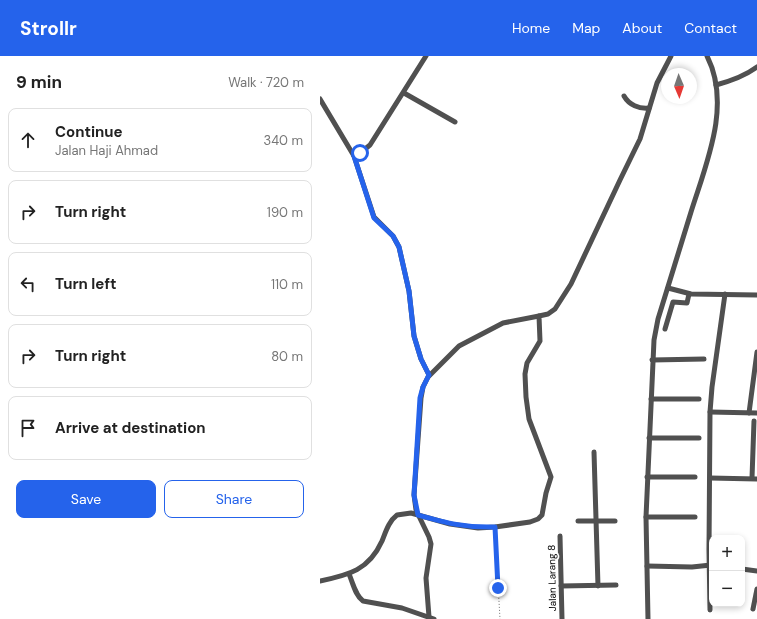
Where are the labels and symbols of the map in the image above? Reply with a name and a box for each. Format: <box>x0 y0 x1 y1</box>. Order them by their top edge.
north arrow <box>661 68 697 104</box>
route start <box>351 144 369 162</box>
street label: Jalan Larang 8 <box>545 545 559 611</box>
route end <box>489 579 507 597</box>

